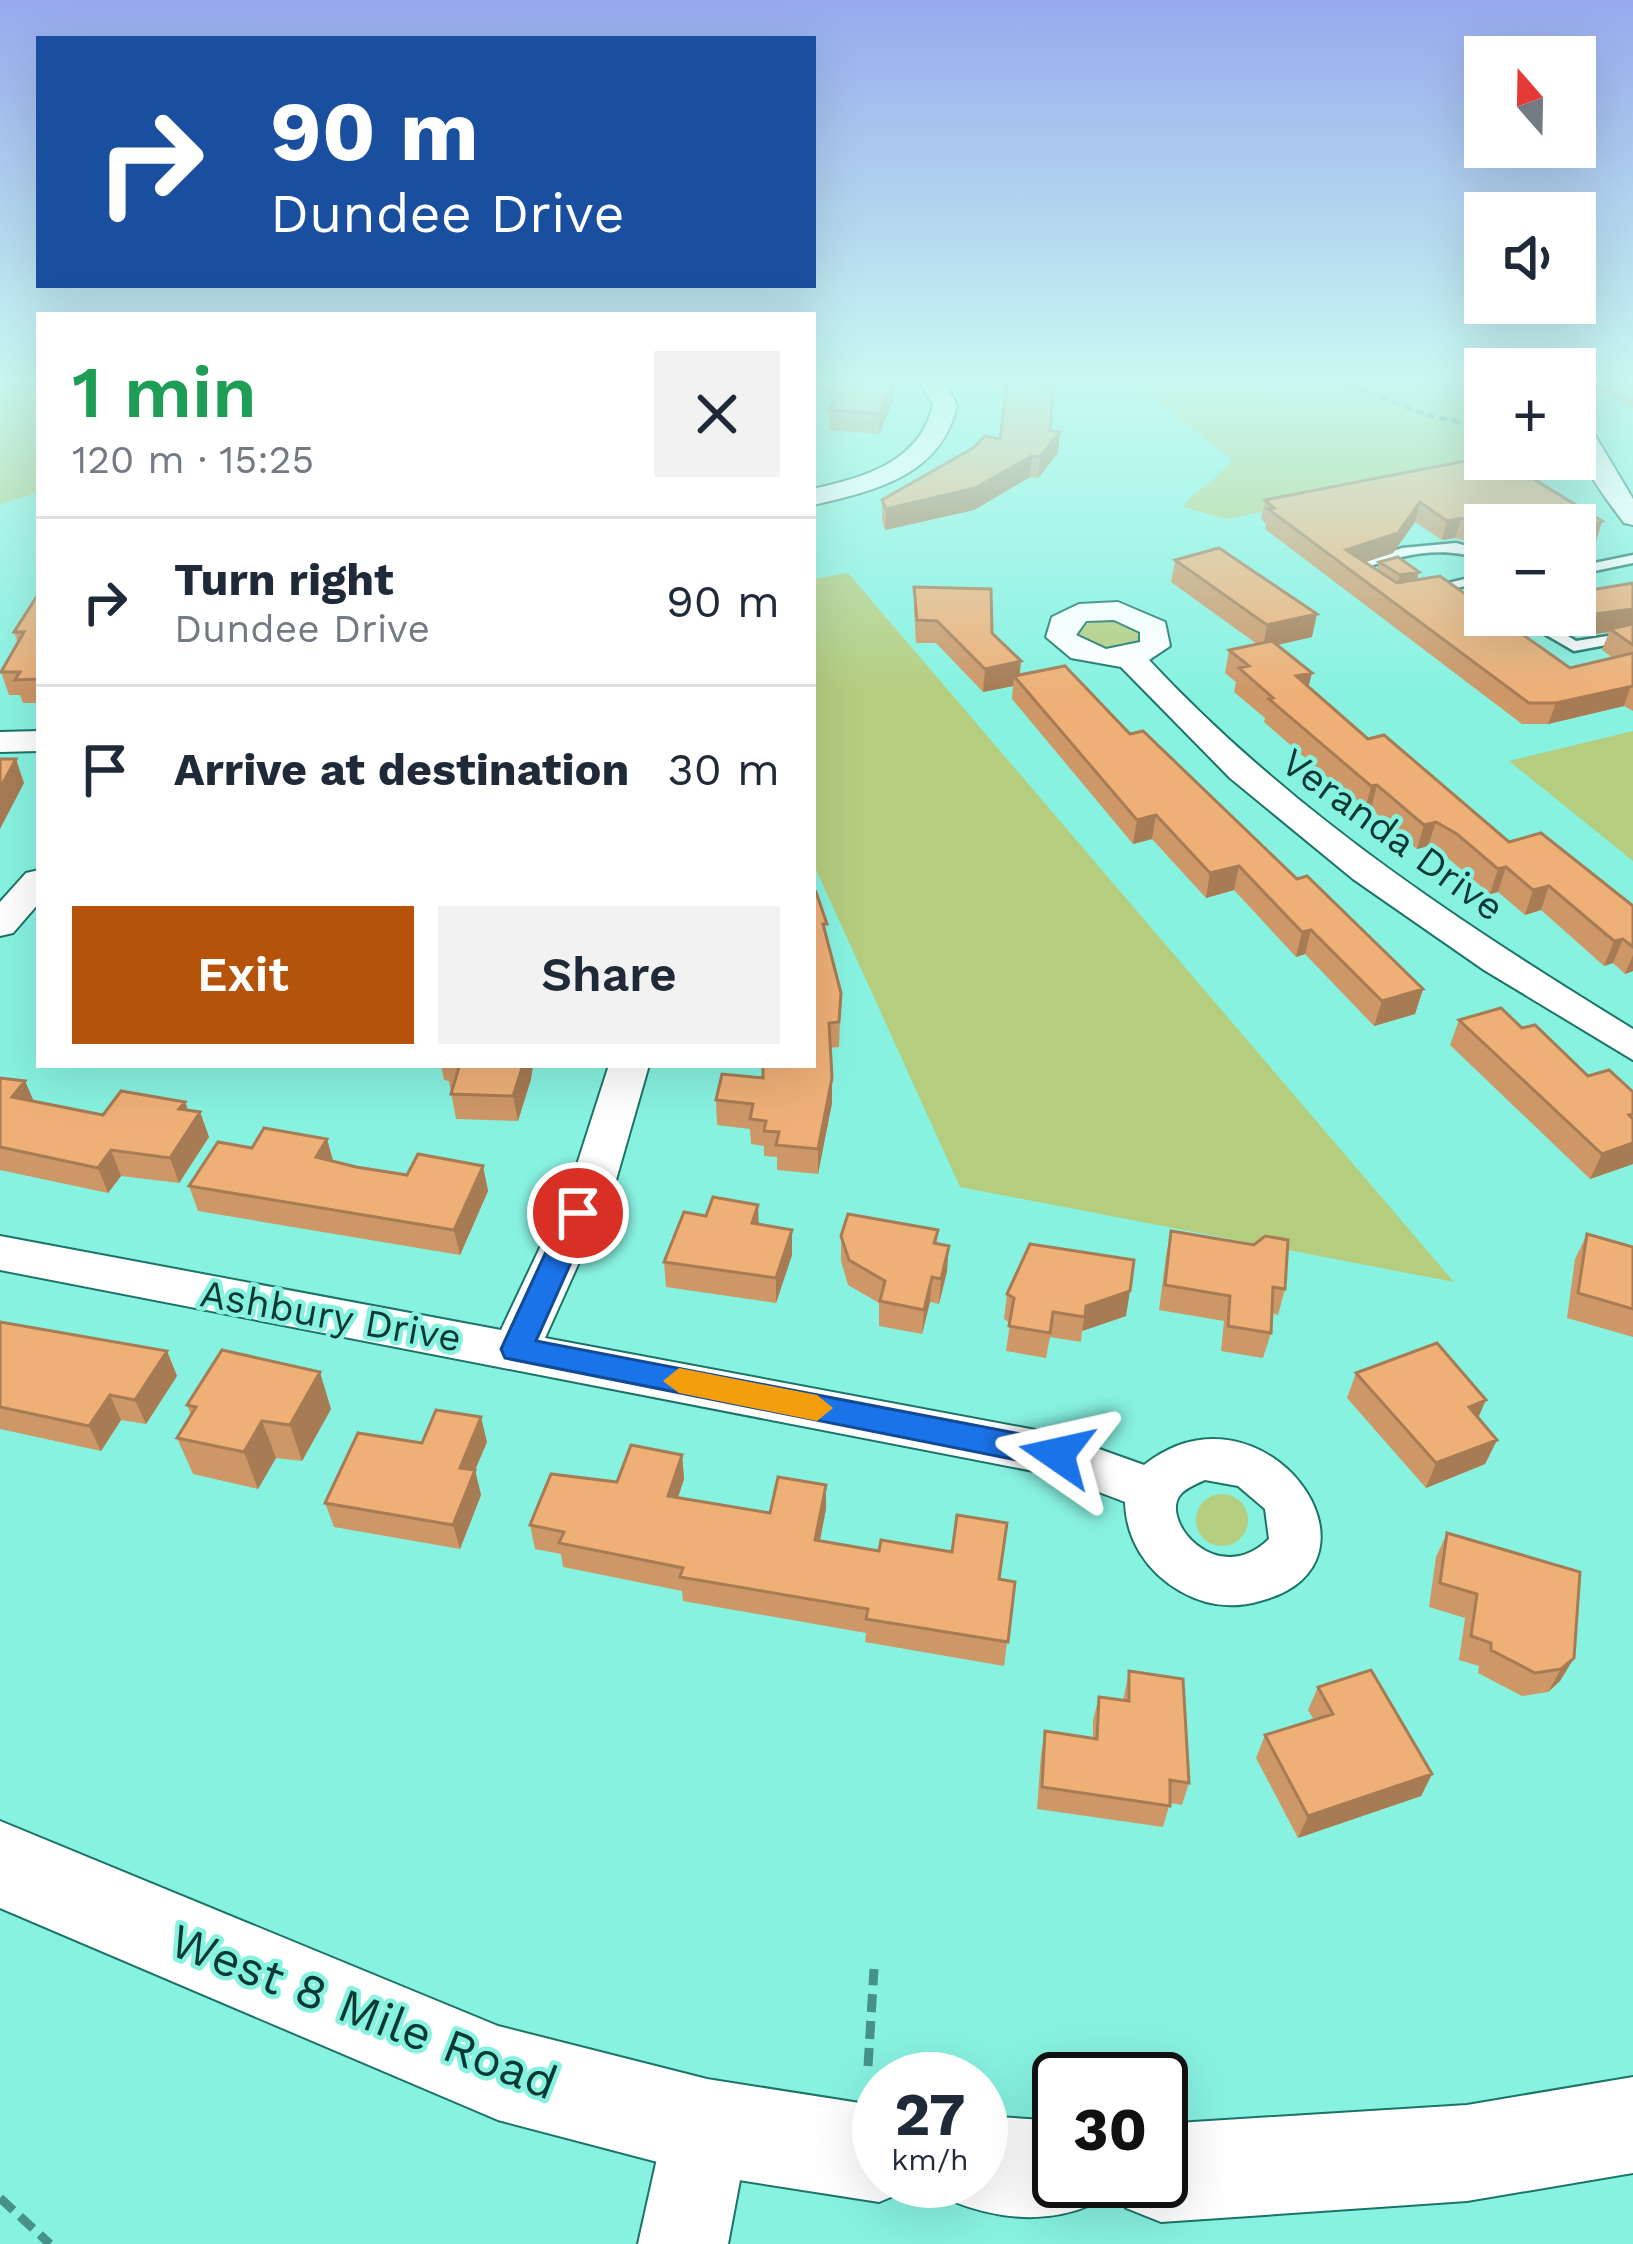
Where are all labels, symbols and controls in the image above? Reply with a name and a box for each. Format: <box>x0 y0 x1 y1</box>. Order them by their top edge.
north arrow <box>1464 36 1596 168</box>
map controls <box>1464 36 1596 636</box>
text: 90 m <box>270 82 479 180</box>
icon: right <box>72 84 228 240</box>
text: Dundee Drive <box>270 182 625 245</box>
button: sound <box>1464 192 1596 324</box>
button: + <box>1464 348 1596 480</box>
text: 1 min <box>72 350 257 434</box>
button: close <box>654 351 780 477</box>
text: 120 m · 15:25 <box>72 437 314 482</box>
button: − <box>1464 504 1596 636</box>
text: Turn right <box>174 553 394 606</box>
icon: right <box>72 569 138 635</box>
text: 90 m <box>666 575 780 628</box>
text: Dundee Drive <box>174 606 430 651</box>
icon: arrive <box>72 737 138 803</box>
street label: Veranda Drive <box>1273 739 1513 930</box>
text: Arrive at destination <box>174 743 629 796</box>
text: 30 m <box>668 743 780 796</box>
button: Exit <box>72 906 414 1044</box>
button: Share <box>438 906 780 1044</box>
pin <box>527 1162 629 1264</box>
icon: arrive <box>545 1180 611 1246</box>
street label: Ashbury Drive <box>197 1270 465 1361</box>
position arrow <box>994 1391 1120 1517</box>
street label: West 8 Mile Road <box>162 1911 565 2111</box>
speed limit sign: 30 <box>1032 2052 1188 2208</box>
text: 27 <box>894 2079 966 2150</box>
text: km/h <box>891 2142 969 2177</box>

